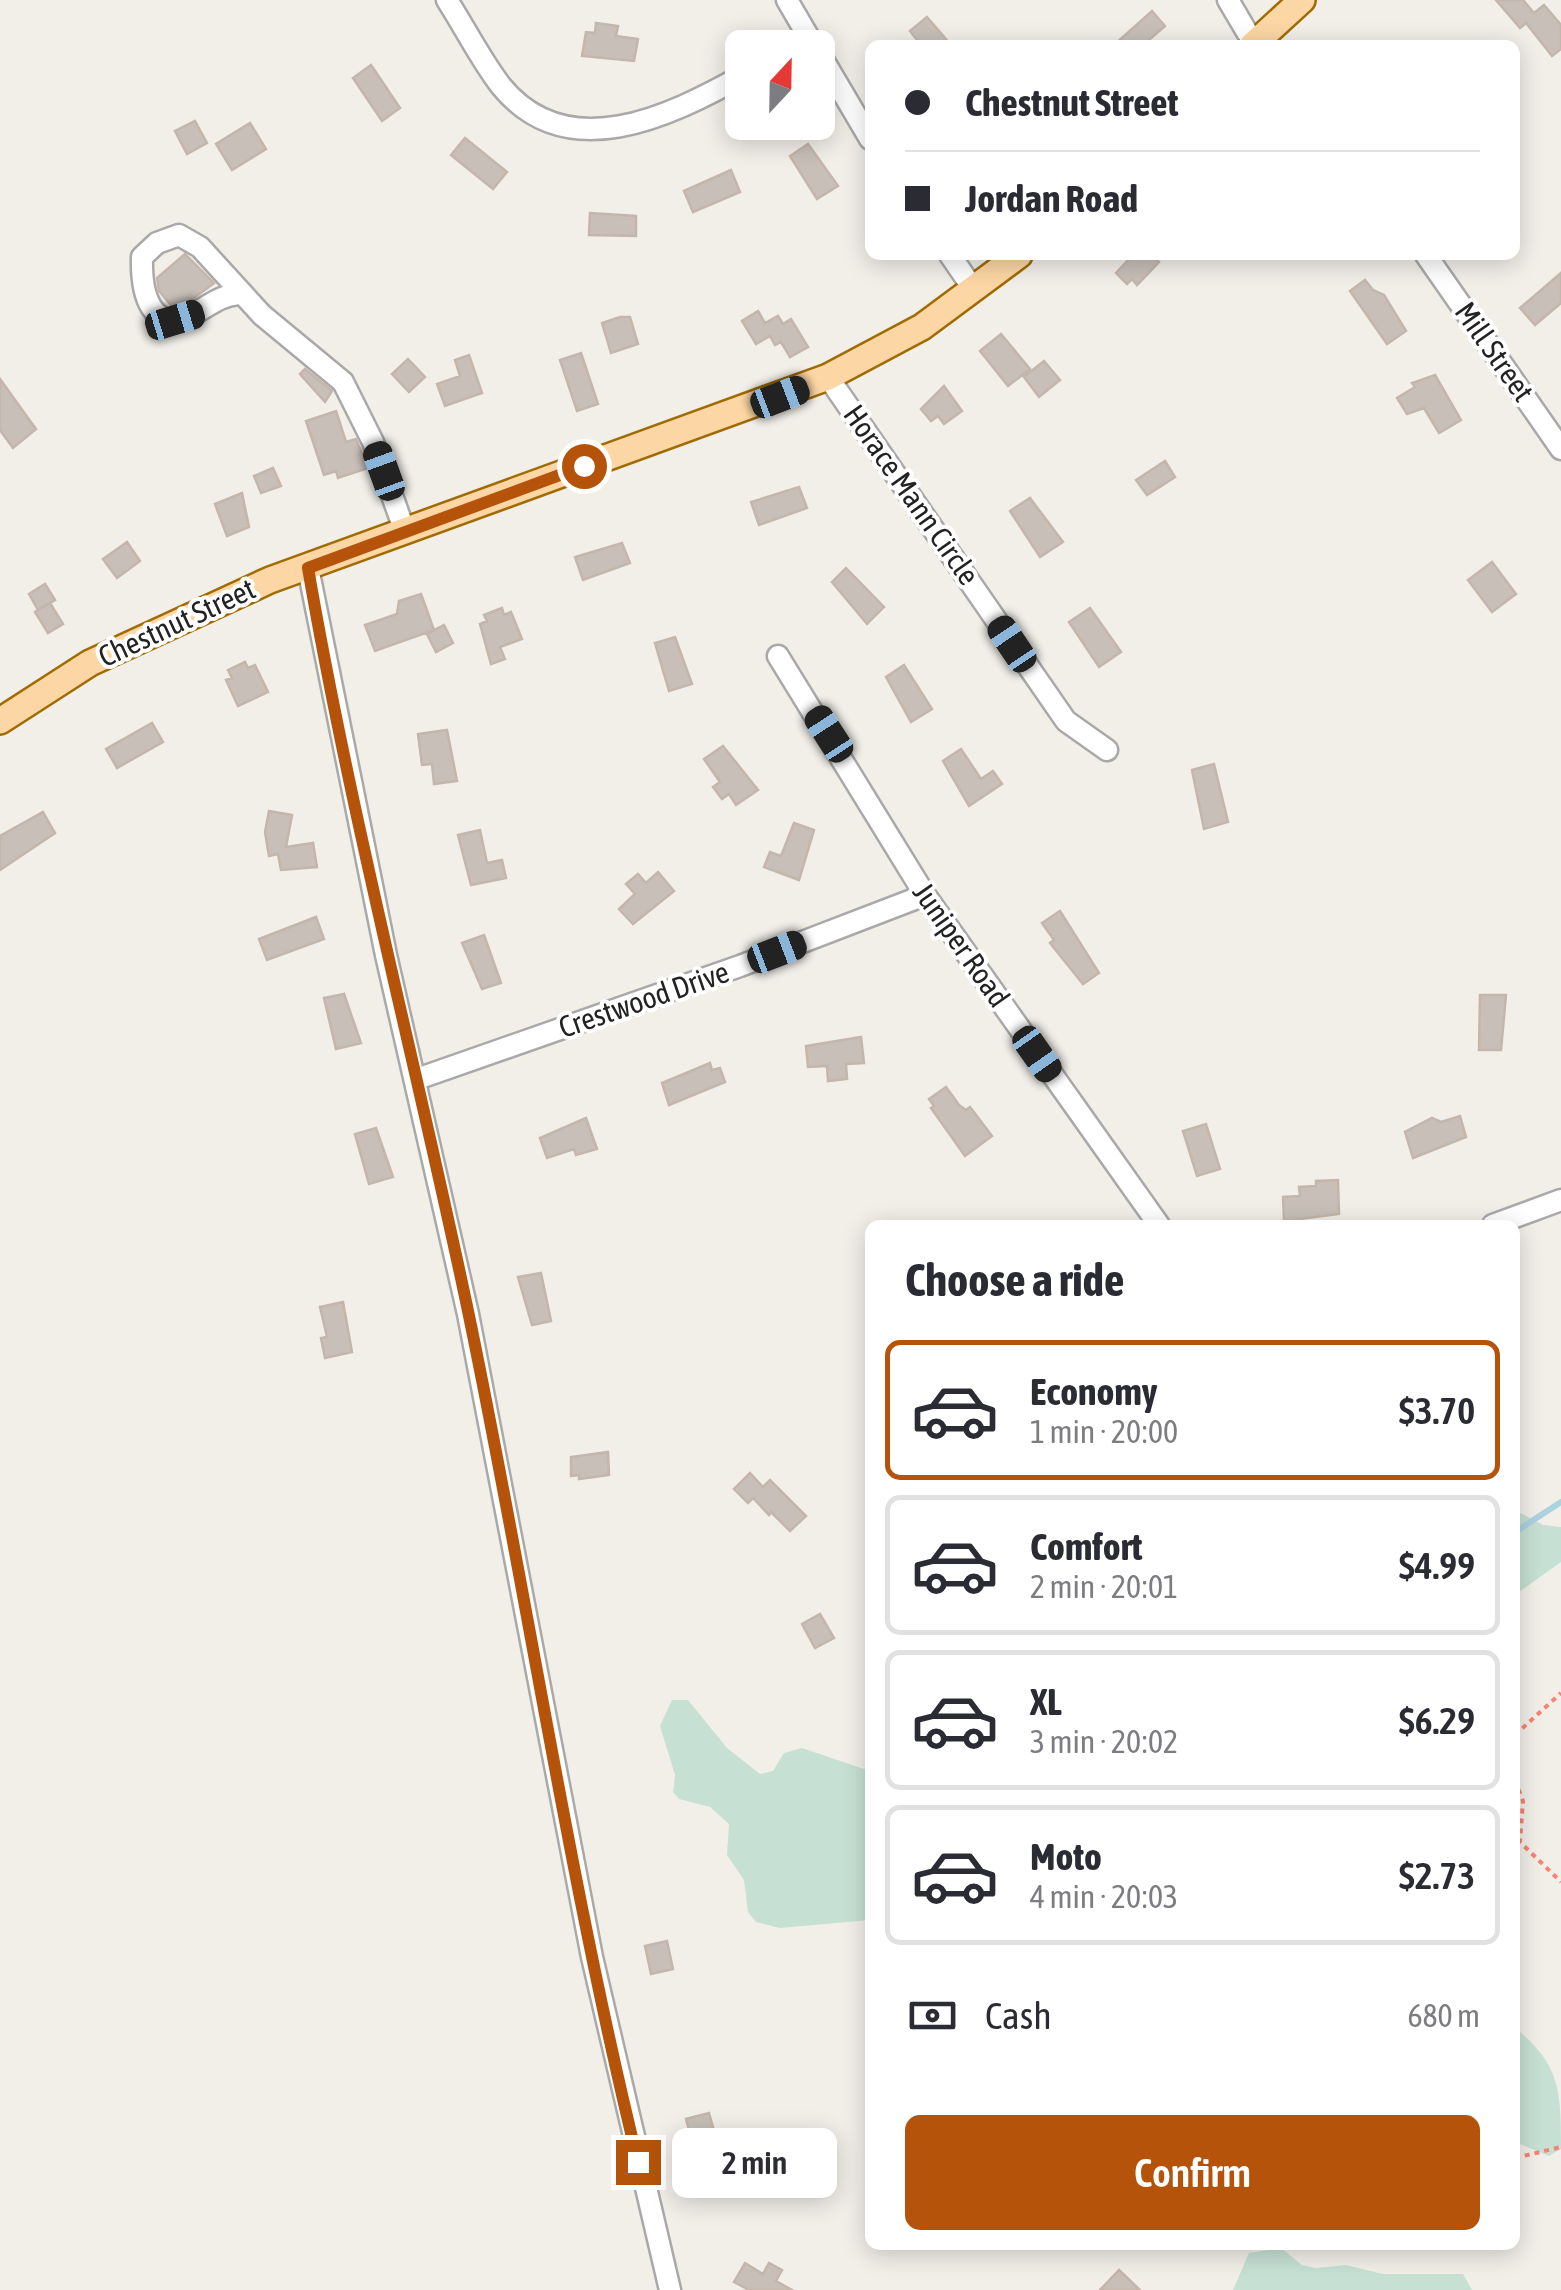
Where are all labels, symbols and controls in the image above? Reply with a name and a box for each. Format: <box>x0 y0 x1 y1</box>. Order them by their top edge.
north arrow <box>725 30 835 140</box>
map controls <box>725 30 835 140</box>
text: Chestnut Street <box>965 81 1178 124</box>
text: Jordan Road <box>965 177 1138 220</box>
street label: Mill Street <box>1449 295 1541 407</box>
car <box>142 297 208 343</box>
car <box>747 372 813 422</box>
street label: Horace Mann Circle <box>837 398 986 591</box>
car <box>360 438 408 504</box>
route start <box>562 444 607 489</box>
street label: Chestnut Street <box>93 571 260 673</box>
car <box>983 611 1041 677</box>
car <box>800 701 858 767</box>
street label: Juniper Road <box>907 876 1017 1013</box>
car <box>744 927 810 977</box>
street label: Crestwood Drive <box>554 954 733 1044</box>
car <box>1008 1021 1066 1087</box>
text: Choose a ride <box>905 1254 1124 1306</box>
icon: car <box>910 1365 1000 1455</box>
text: Economy <box>1030 1370 1157 1413</box>
text: $3.70 <box>1399 1389 1475 1432</box>
text: 1 min · 20:00 <box>1030 1413 1178 1450</box>
icon: car <box>910 1520 1000 1610</box>
text: Comfort <box>1030 1525 1142 1568</box>
text: $4.99 <box>1399 1544 1475 1587</box>
text: 2 min · 20:01 <box>1030 1568 1178 1605</box>
icon: car <box>910 1675 1000 1765</box>
text: XL <box>1030 1680 1062 1723</box>
text: $6.29 <box>1399 1699 1475 1742</box>
text: 3 min · 20:02 <box>1030 1723 1178 1760</box>
icon: car <box>910 1830 1000 1920</box>
text: Moto <box>1030 1835 1102 1878</box>
text: $2.73 <box>1399 1854 1475 1897</box>
text: 4 min · 20:03 <box>1030 1878 1178 1915</box>
icon: cash <box>905 1988 960 2043</box>
text: Cash <box>985 1994 1052 2037</box>
text: 680 m <box>1407 1997 1480 2034</box>
button: Confirm <box>905 2115 1480 2230</box>
callout: 2 min <box>673 2127 838 2197</box>
route end <box>616 2140 661 2185</box>
text: 2 min <box>722 2144 787 2181</box>

